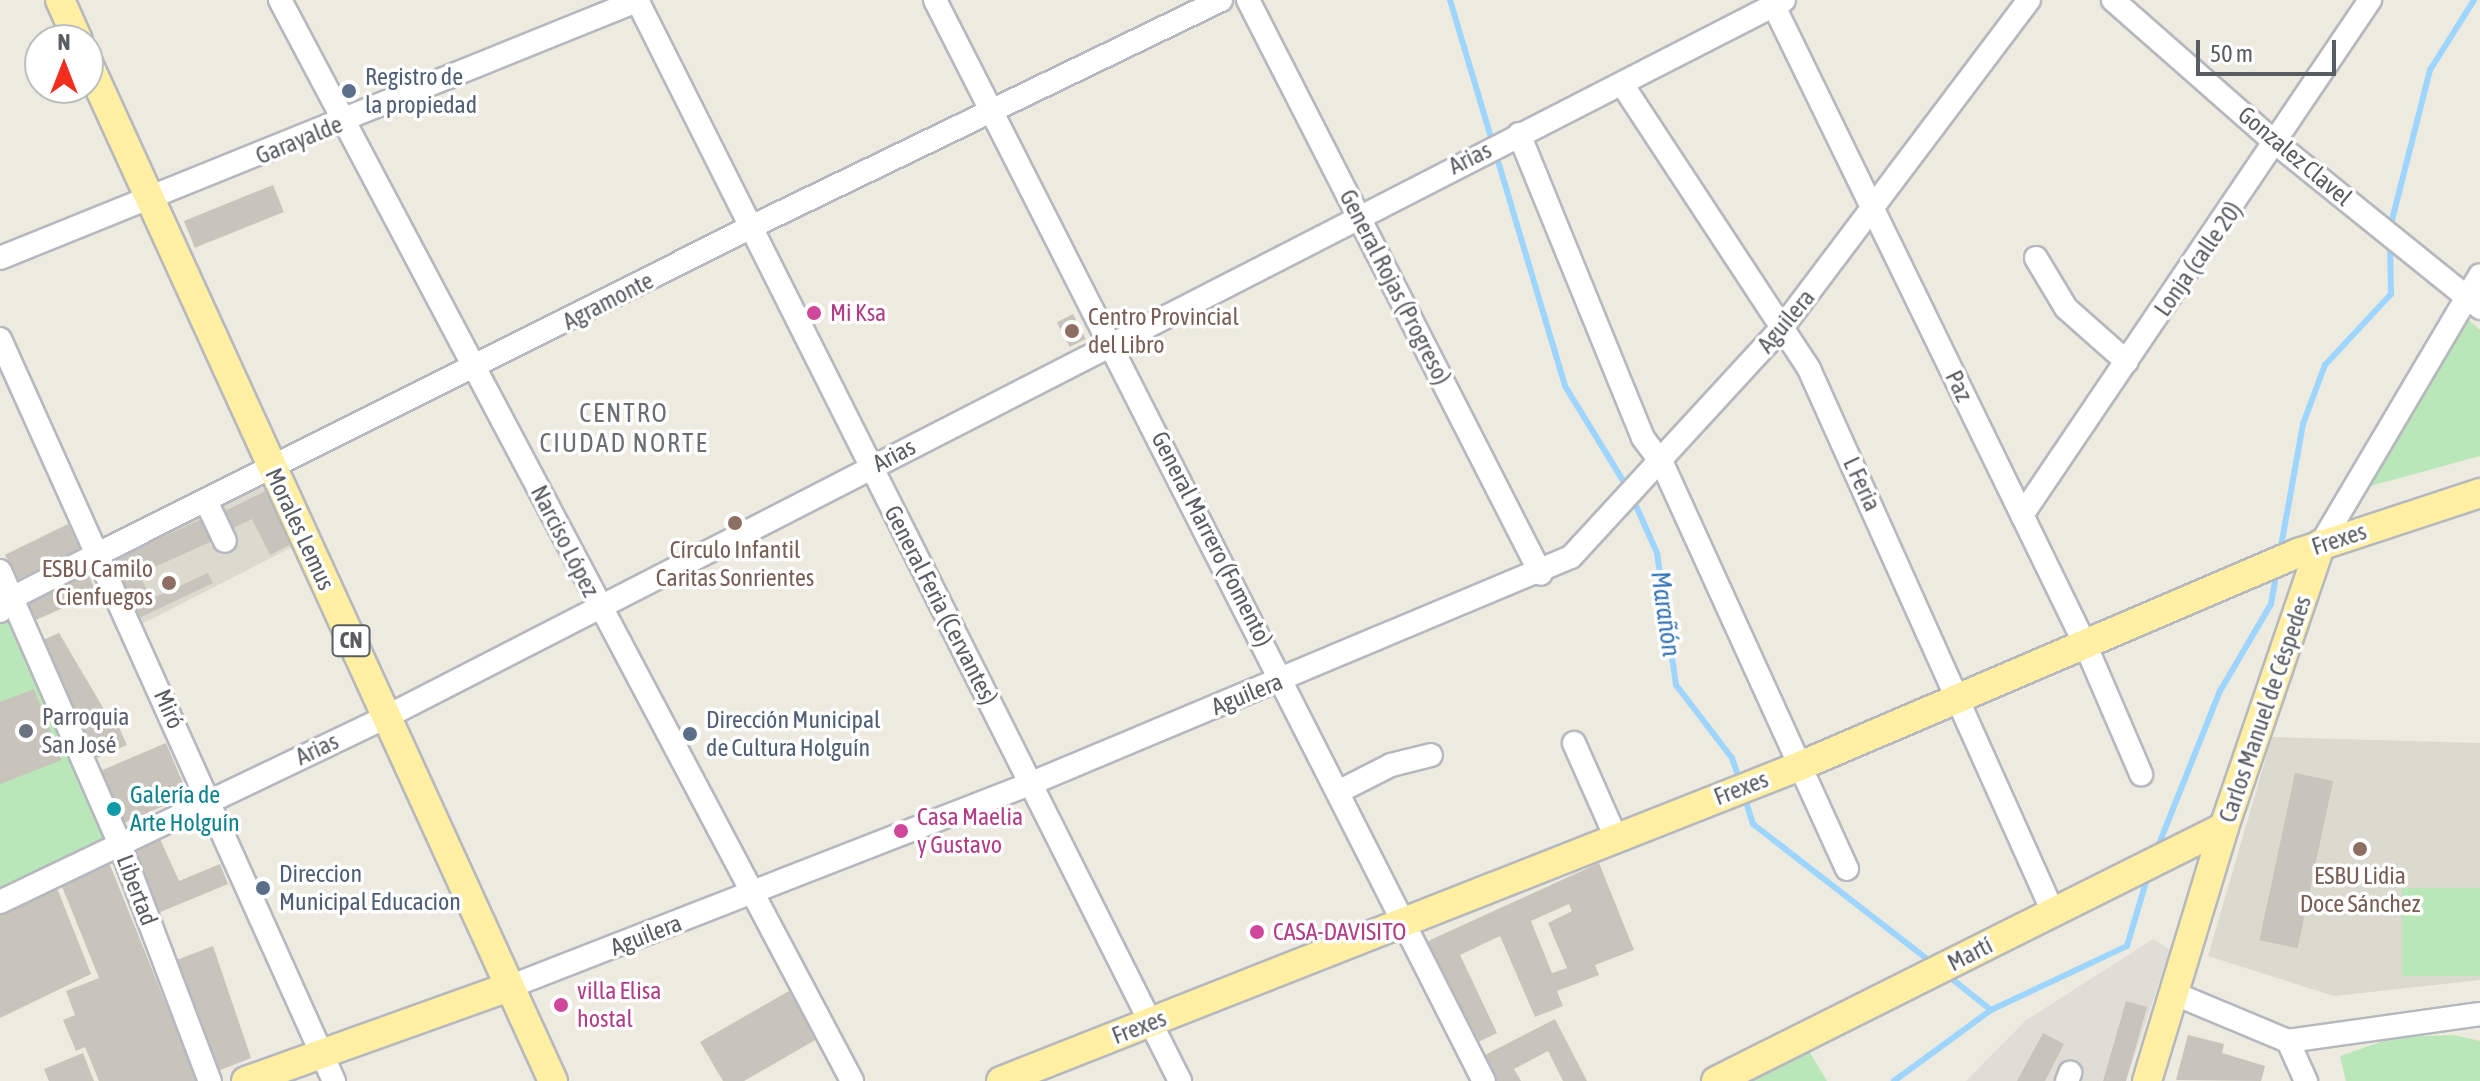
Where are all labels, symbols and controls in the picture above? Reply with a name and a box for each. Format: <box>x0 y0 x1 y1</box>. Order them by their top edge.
north arrow <box>24 24 104 104</box>
scale bar <box>2200 24 2340 74</box>
text: N <box>58 29 70 55</box>
text: 50 m <box>2210 40 2253 67</box>
place label: Registro de la propiedad <box>365 63 477 119</box>
marker: Registro de la propiedad <box>340 82 358 100</box>
street label: Gonzalez Clavel <box>2232 100 2358 212</box>
street label: Garayalde <box>251 110 347 170</box>
street label: Arias <box>1444 135 1496 181</box>
street label: General Rojas (Progreso) <box>1333 185 1457 389</box>
street label: Lonja (calle 20) <box>2148 196 2248 322</box>
street label: Agramonte <box>558 266 658 336</box>
street label: Aguilera <box>1751 283 1821 359</box>
place label: Mi Ksa <box>830 299 886 327</box>
place label: Centro Provincial del Libro <box>1088 303 1239 359</box>
marker: Mi Ksa <box>805 304 823 322</box>
marker: Centro Provincial del Libro <box>1063 322 1081 340</box>
street label: Paz <box>1939 366 1979 406</box>
district label: CENTRO CIUDAD NORTE <box>539 398 709 460</box>
street label: General Marrero (Fomento) <box>1145 427 1279 651</box>
street label: Arias <box>868 432 920 478</box>
street label: L Feria <box>1837 452 1887 516</box>
street label: Morales Lemus <box>259 463 341 595</box>
street label: Narciso López <box>525 480 605 602</box>
street label: General Feria (Cervantes) <box>878 501 1004 709</box>
marker: Círculo Infantil Caritas Sonrientes <box>726 514 744 532</box>
street label: Frexes <box>2308 517 2370 561</box>
place label: Círculo Infantil Caritas Sonrientes <box>656 536 814 592</box>
place label: ESBU Camilo Cienfuegos <box>42 555 153 611</box>
water label: Marañón <box>1644 569 1686 659</box>
marker: ESBU Camilo Cienfuegos <box>160 574 178 592</box>
street label: Carlos Manuel de Céspedes <box>2213 592 2317 826</box>
road number: CN <box>331 623 371 659</box>
street label: Aguilera <box>1207 667 1287 721</box>
street label: Miró <box>148 685 190 733</box>
place label: Parroquia San José <box>42 703 130 759</box>
place label: Dirección Municipal de Cultura Holguín <box>706 706 880 762</box>
marker: Parroquia San José <box>17 722 35 740</box>
marker: Dirección Municipal de Cultura Holguín <box>681 725 699 743</box>
street label: Arias <box>291 727 343 771</box>
street label: Frexes <box>1710 765 1772 811</box>
place label: Galería de Arte Holguín <box>130 781 240 837</box>
marker: Galería de Arte Holguín <box>105 800 123 818</box>
place label: Casa Maelia y Gustavo <box>917 803 1023 859</box>
marker: Casa Maelia y Gustavo <box>892 822 910 840</box>
marker: ESBU Lidia Doce Sánchez <box>2351 840 2369 858</box>
street label: Libertad <box>110 851 164 929</box>
place label: Direccion Municipal Educacion <box>279 860 461 916</box>
place label: ESBU Lidia Doce Sánchez <box>2300 862 2420 918</box>
marker: Direccion Municipal Educacion <box>254 879 272 897</box>
street label: Aguilera <box>606 908 686 962</box>
place label: CASA-DAVISITO <box>1273 918 1406 946</box>
marker: CASA-DAVISITO <box>1248 923 1266 941</box>
street label: Martí <box>1943 931 1997 977</box>
place label: villa Elisa hostal <box>577 977 661 1033</box>
marker: villa Elisa hostal <box>552 996 570 1014</box>
street label: Frexes <box>1108 1004 1170 1050</box>

